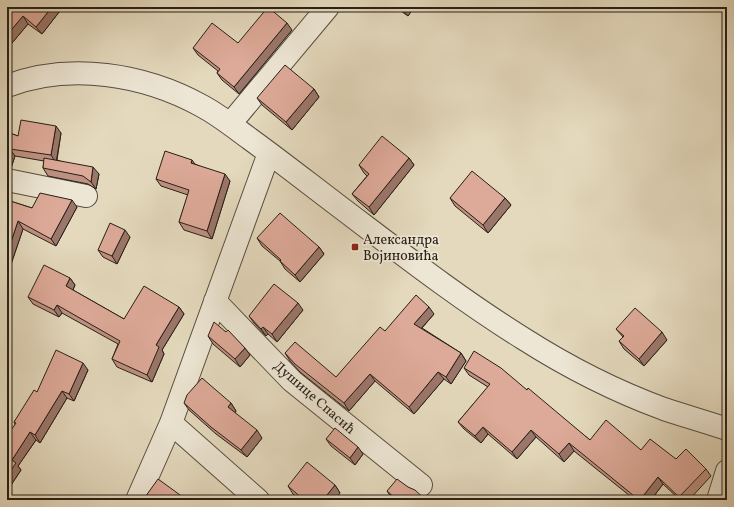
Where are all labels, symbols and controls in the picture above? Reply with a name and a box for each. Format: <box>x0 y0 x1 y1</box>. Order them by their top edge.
place label: Александра Војиновића <box>363 231 439 266</box>
marker: Александра Војиновића <box>350 242 360 252</box>
street label: Душице Спасић <box>269 357 359 439</box>

